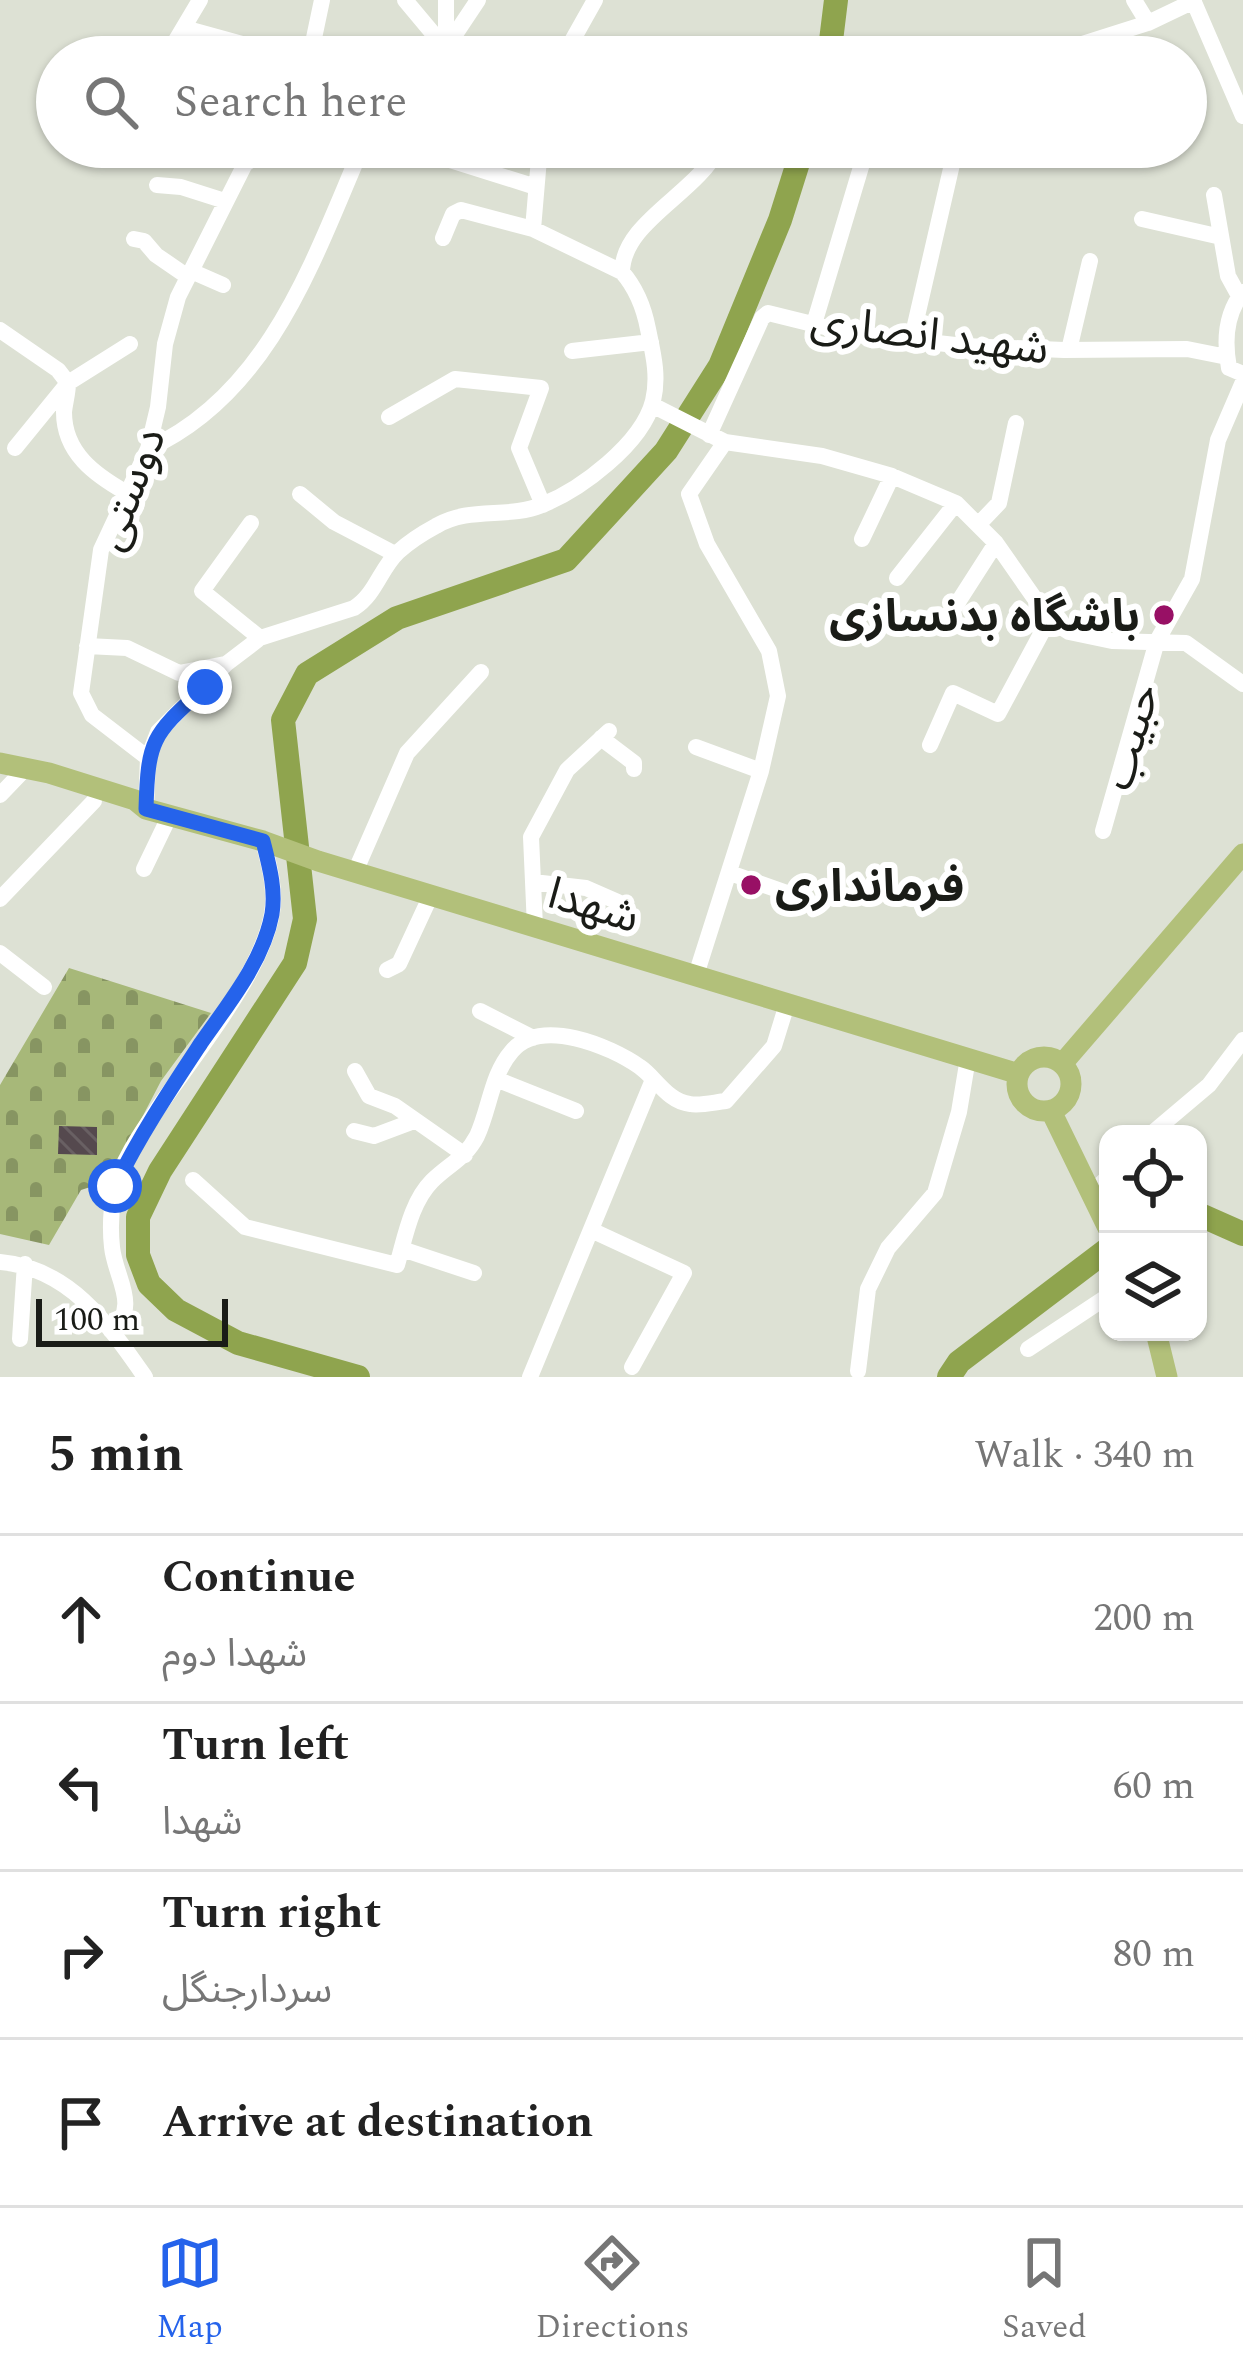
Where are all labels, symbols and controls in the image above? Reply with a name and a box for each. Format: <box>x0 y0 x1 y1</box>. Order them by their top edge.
search box <box>36 36 1207 168</box>
text: Search here <box>174 68 407 137</box>
icon: search <box>78 69 144 135</box>
street label: شهید انصاری <box>807 287 1053 384</box>
street label: دوستی <box>75 417 185 560</box>
place label: باشگاه بدنسازى <box>829 583 1140 652</box>
marker: باشگاه بدنسازى <box>1151 602 1177 628</box>
route end <box>178 660 232 714</box>
street label: حبیب <box>1083 675 1179 798</box>
place label: فرماندارى <box>775 853 964 922</box>
street label: شهدا <box>539 860 648 953</box>
marker: فرماندارى <box>738 872 764 898</box>
map controls <box>1099 1125 1207 1341</box>
button: locate <box>1099 1125 1207 1233</box>
route start <box>88 1159 142 1213</box>
button: layers <box>1099 1233 1207 1341</box>
scale bar <box>36 1293 228 1346</box>
text: 100 m <box>54 1295 140 1345</box>
text: 5 min <box>48 1416 184 1494</box>
text: Walk · 340 m <box>974 1426 1195 1485</box>
text: Continue <box>162 1543 355 1612</box>
icon: ahead <box>48 1586 114 1652</box>
text: 200 m <box>1093 1589 1195 1648</box>
text: شهدا دوم <box>162 1625 307 1684</box>
text: Turn left <box>162 1711 349 1780</box>
icon: left <box>48 1754 114 1820</box>
text: 60 m <box>1113 1757 1195 1816</box>
text: شهدا <box>162 1793 242 1852</box>
text: Turn right <box>162 1879 381 1948</box>
icon: right <box>48 1922 114 1988</box>
text: 80 m <box>1113 1925 1195 1984</box>
text: سردارجنگل <box>162 1961 332 2020</box>
text: Arrive at destination <box>162 2088 593 2157</box>
icon: arrive <box>48 2090 114 2156</box>
tab: Map <box>156 2230 223 2352</box>
tab: Directions <box>535 2230 689 2352</box>
tab: Saved <box>1002 2230 1087 2352</box>

